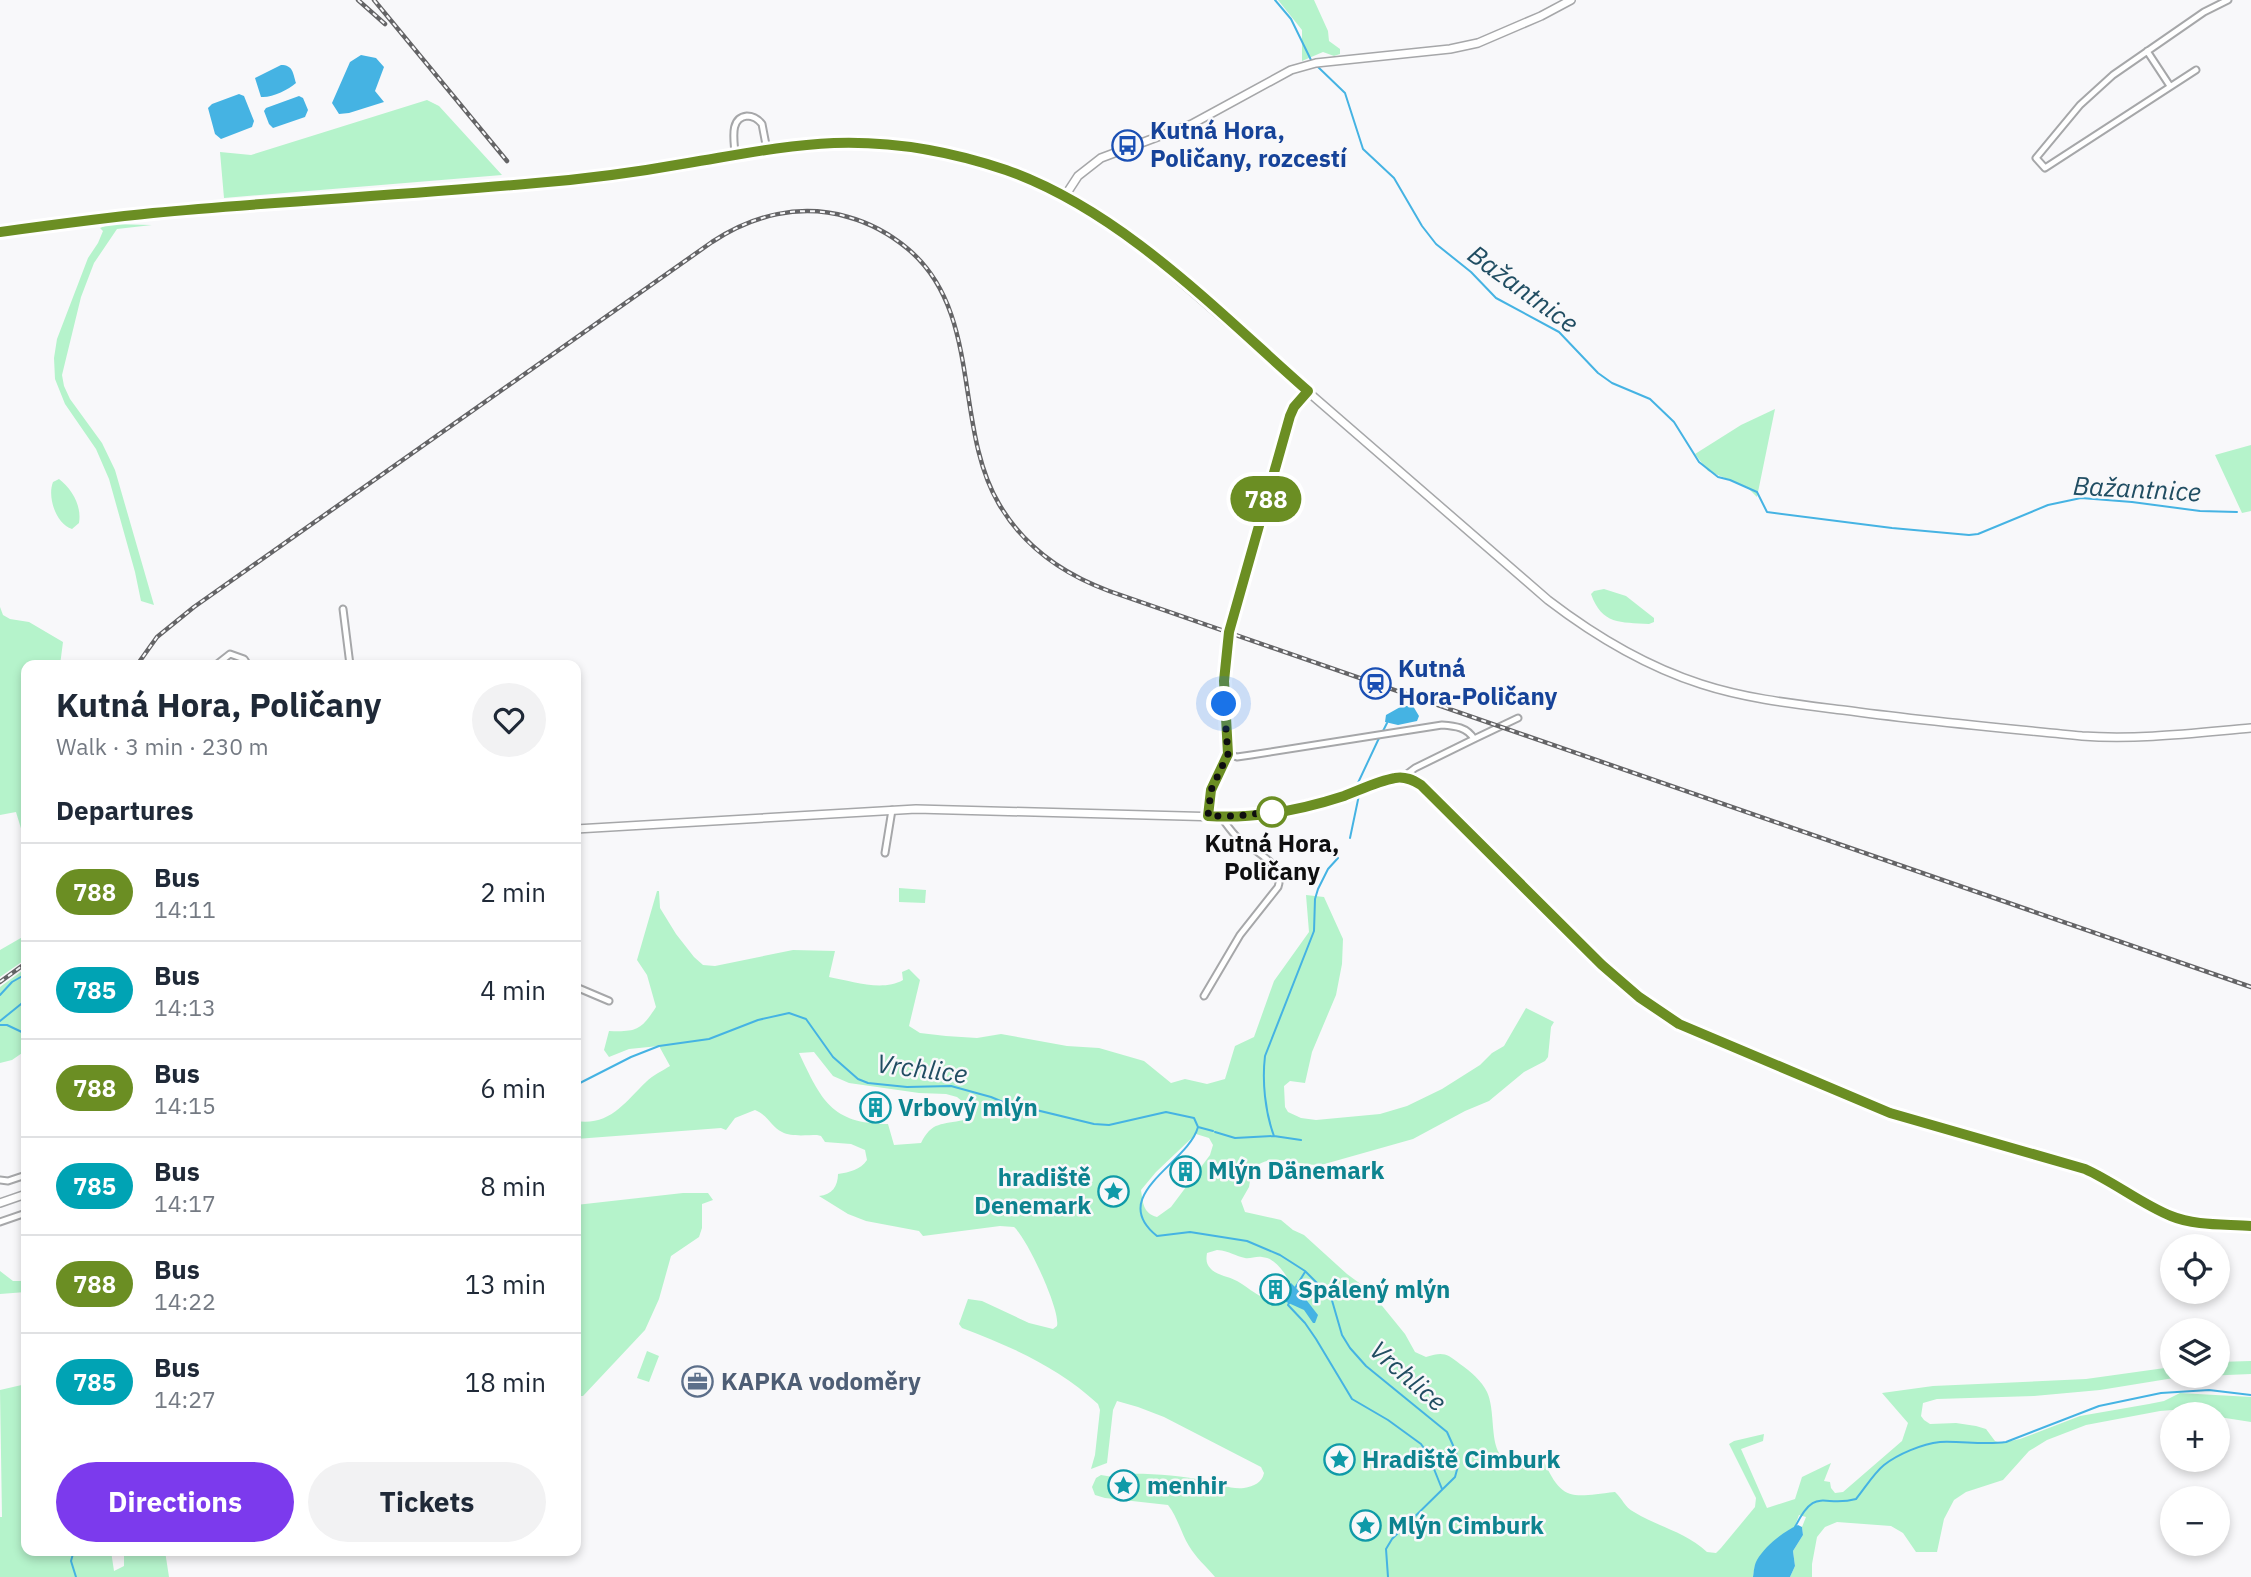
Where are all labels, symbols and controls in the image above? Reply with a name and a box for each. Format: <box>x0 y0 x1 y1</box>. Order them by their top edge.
place label: Kutná Hora, Poličany, rozcestí <box>1150 114 1348 174</box>
bus stop icon: Kutná Hora, Poličany, rozcestí <box>1110 128 1144 162</box>
water label: Bažantnice <box>1462 237 1586 340</box>
water label: Bažantnice <box>2072 468 2202 508</box>
line badge: 788 <box>1226 476 1306 522</box>
text: 788 <box>1244 483 1288 515</box>
place label: Kutná Hora-Poličany <box>1398 652 1558 712</box>
station icon: Kutná Hora-Poličany <box>1358 666 1392 700</box>
text: Kutná Hora, Poličany <box>56 683 381 726</box>
button: heart <box>472 683 546 757</box>
your location <box>1206 686 1241 721</box>
text: Walk · 3 min · 230 m <box>56 731 269 761</box>
text: Departures <box>56 793 194 827</box>
marker: Kutná Hora, Poličany <box>1257 797 1287 827</box>
place label: Kutná Hora, Poličany <box>1205 827 1339 887</box>
text: Bus <box>154 860 200 894</box>
text: 2 min <box>480 875 546 909</box>
text: 788 <box>73 876 116 908</box>
text: 14:11 <box>154 894 216 924</box>
text: Bus <box>154 958 200 992</box>
text: 4 min <box>480 973 546 1007</box>
text: 785 <box>73 974 116 1006</box>
text: 14:13 <box>154 992 216 1022</box>
water label: Vrchlice <box>875 1046 969 1090</box>
text: Bus <box>154 1056 200 1090</box>
text: 6 min <box>480 1071 546 1105</box>
text: 788 <box>73 1072 116 1104</box>
text: 14:15 <box>154 1090 216 1120</box>
building icon: Vrbový mlýn <box>858 1091 892 1125</box>
place label: Vrbový mlýn <box>898 1091 1038 1123</box>
text: Bus <box>154 1154 200 1188</box>
building icon: Mlýn Dänemark <box>1168 1154 1202 1188</box>
place label: Mlýn Dänemark <box>1208 1154 1385 1186</box>
place label: hradiště Denemark <box>974 1161 1091 1221</box>
text: 8 min <box>480 1169 546 1203</box>
text: 785 <box>73 1170 116 1202</box>
place icon: hradiště Denemark <box>1097 1175 1131 1209</box>
text: 14:17 <box>154 1188 216 1218</box>
map controls <box>2160 1234 2230 1556</box>
button: locate <box>2160 1234 2230 1304</box>
text: Bus <box>154 1252 200 1286</box>
text: 13 min <box>465 1267 546 1301</box>
text: 788 <box>73 1268 116 1300</box>
building icon: Spálený mlýn <box>1258 1273 1292 1307</box>
place label: Spálený mlýn <box>1298 1273 1450 1305</box>
text: 14:22 <box>154 1286 216 1316</box>
button: layers <box>2160 1318 2230 1388</box>
water label: Vrchlice <box>1363 1332 1454 1418</box>
text: Bus <box>154 1350 200 1384</box>
text: 18 min <box>465 1365 546 1399</box>
office icon: KAPKA vodoměry <box>681 1365 715 1399</box>
place label: KAPKA vodoměry <box>721 1365 921 1397</box>
text: 785 <box>73 1366 116 1398</box>
text: 14:27 <box>154 1384 216 1414</box>
button: + <box>2160 1402 2230 1472</box>
place icon: Hradiště Cimburk <box>1322 1443 1356 1477</box>
place label: Hradiště Cimburk <box>1362 1443 1561 1475</box>
button: Directions <box>56 1462 294 1542</box>
button: Tickets <box>308 1462 546 1542</box>
place icon: menhir <box>1107 1469 1141 1503</box>
place label: menhir <box>1147 1469 1227 1501</box>
button: − <box>2160 1486 2230 1556</box>
place icon: Mlýn Cimburk <box>1348 1509 1382 1543</box>
place label: Mlýn Cimburk <box>1388 1509 1544 1541</box>

